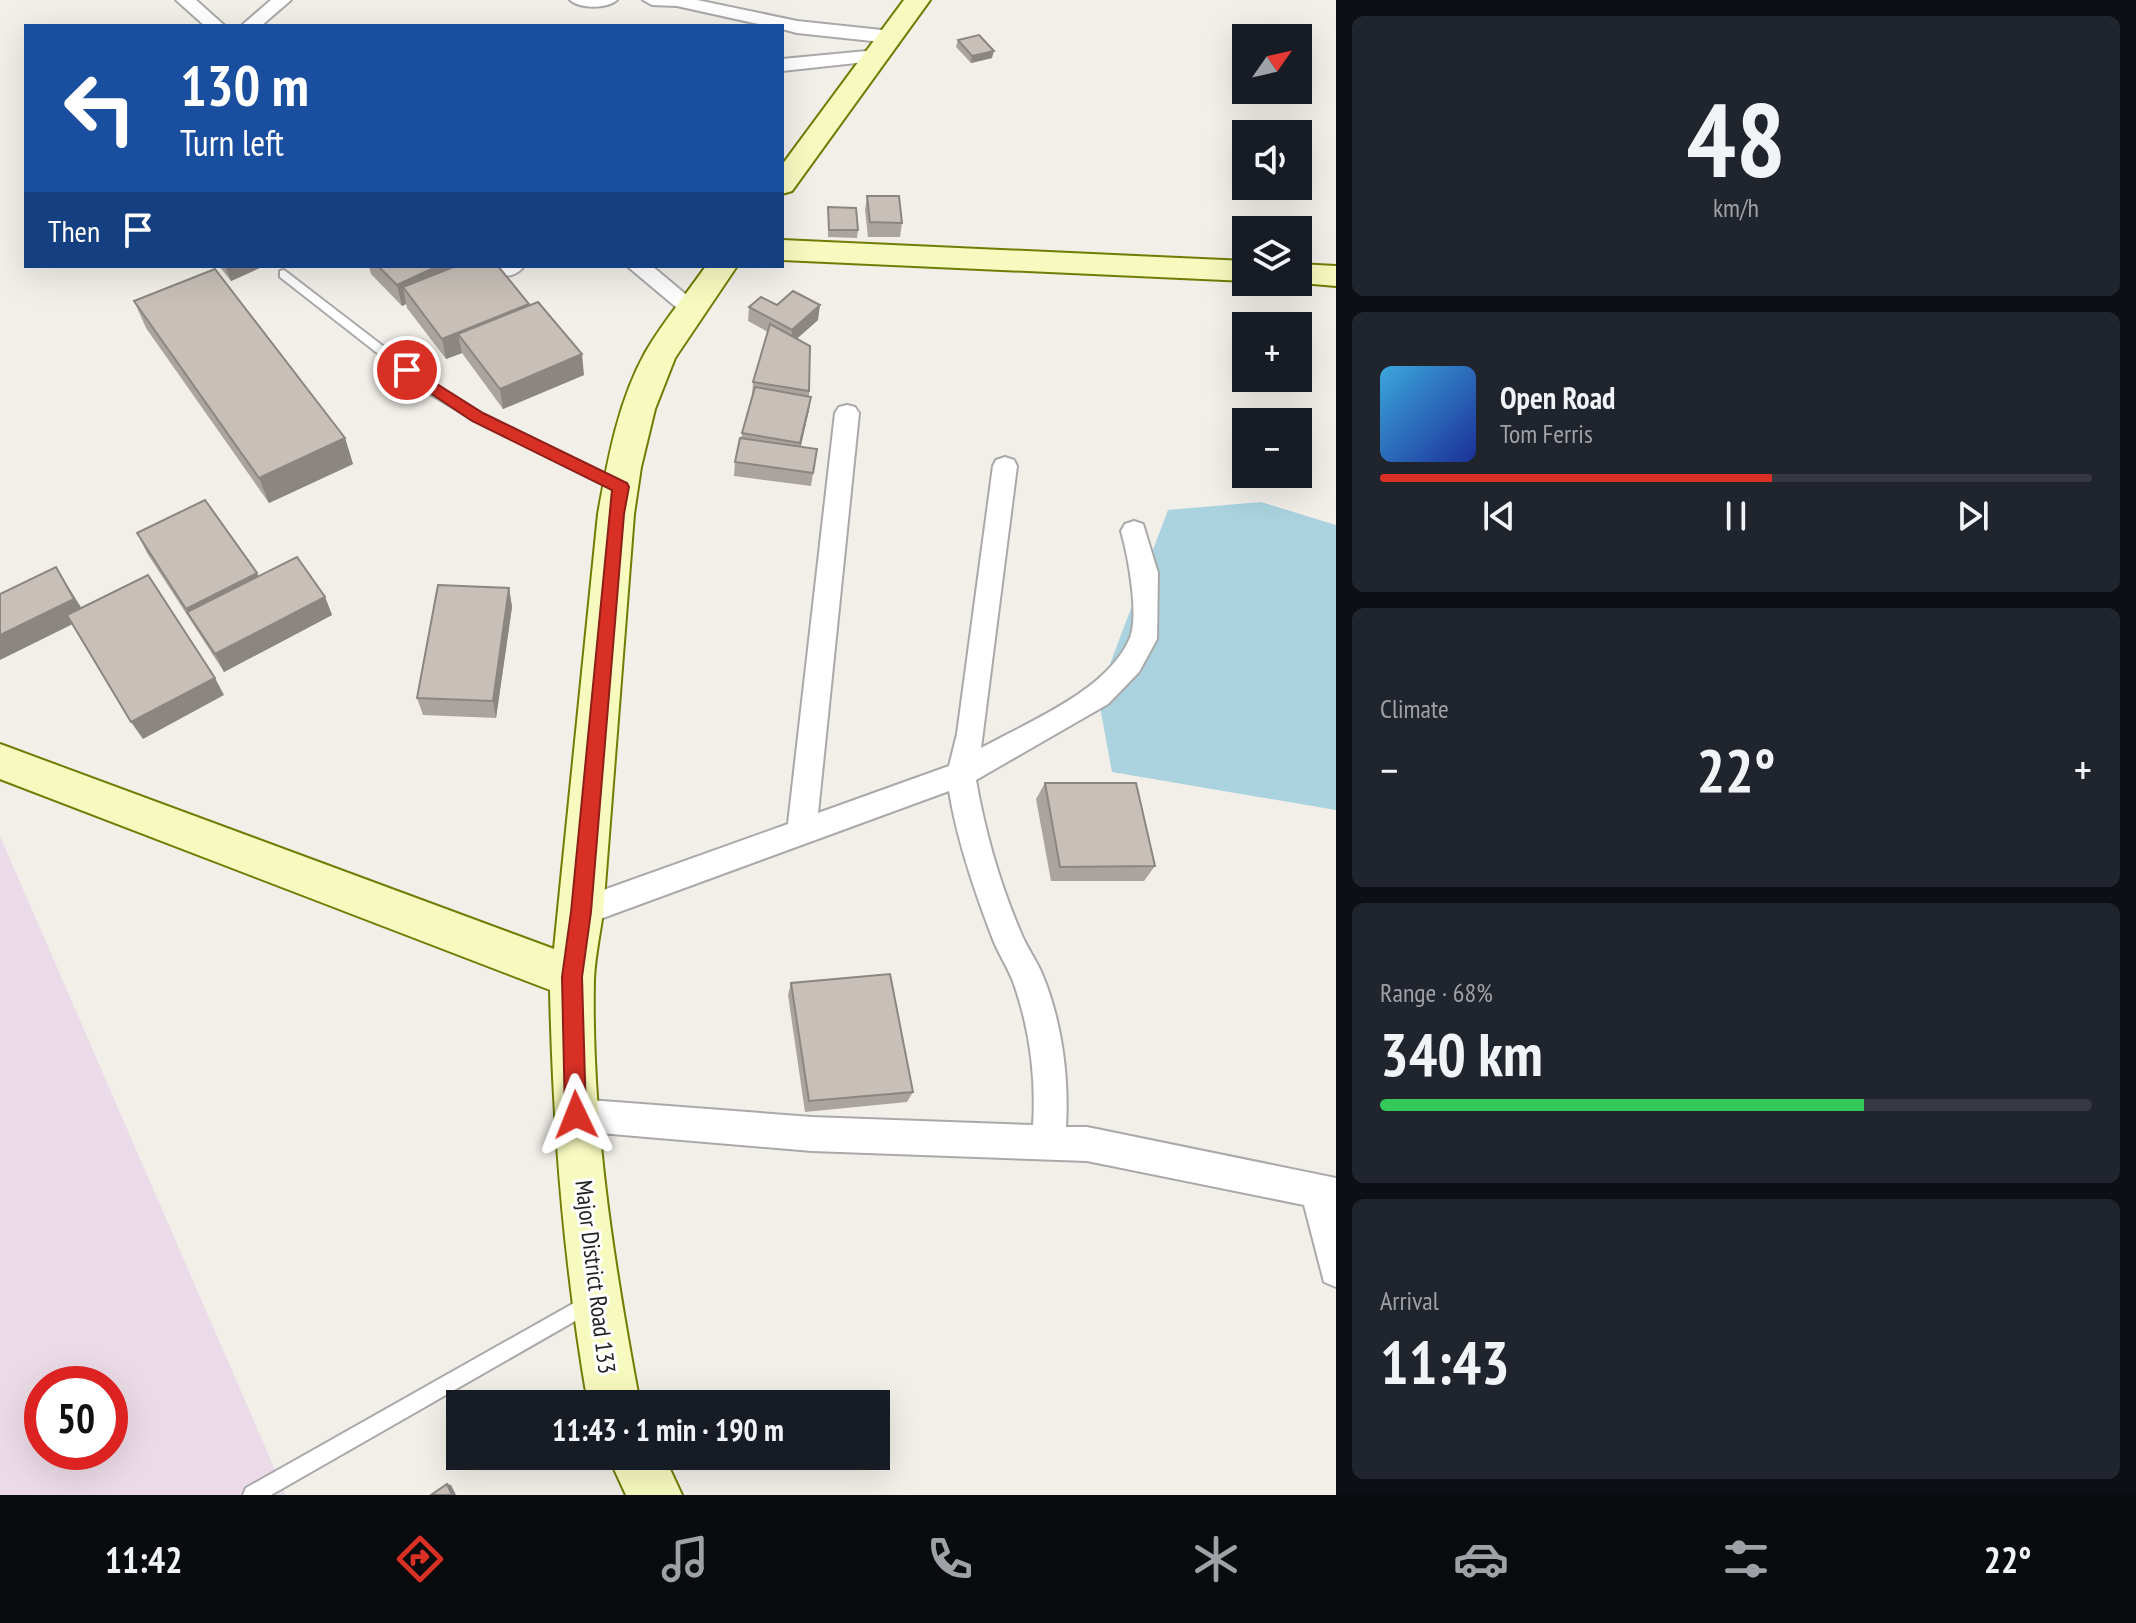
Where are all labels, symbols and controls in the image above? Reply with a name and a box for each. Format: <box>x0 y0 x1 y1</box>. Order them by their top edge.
north arrow <box>1232 24 1312 104</box>
map controls <box>1232 24 1312 488</box>
text: 130 m <box>180 49 309 121</box>
icon: left <box>48 56 152 160</box>
text: 48 <box>1686 71 1786 206</box>
text: Turn left <box>180 119 284 166</box>
button: sound <box>1232 120 1312 200</box>
text: km/h <box>1713 191 1759 224</box>
icon: arrive <box>116 208 160 252</box>
text: Then <box>48 211 100 250</box>
button: layers <box>1232 216 1312 296</box>
button: + <box>1232 312 1312 392</box>
pin <box>373 336 441 404</box>
icon: arrive <box>385 348 429 392</box>
text: Open Road <box>1500 378 1615 417</box>
button: − <box>1232 408 1312 488</box>
text: Tom Ferris <box>1500 417 1593 450</box>
icon: previous <box>1477 494 1521 538</box>
icon: pause <box>1714 494 1758 538</box>
icon: next <box>1951 494 1995 538</box>
text: Climate <box>1380 692 1449 725</box>
text: 22° <box>1696 731 1776 809</box>
text: − <box>1380 741 1398 798</box>
text: + <box>2074 741 2092 798</box>
text: Range · 68% <box>1380 976 1493 1009</box>
text: 340 km <box>1380 1015 1543 1093</box>
position arrow <box>534 1073 618 1157</box>
street label: Major District Road 133 <box>568 1178 623 1376</box>
text: Arrival <box>1380 1284 1439 1317</box>
text: 11:43 <box>1380 1323 1510 1401</box>
speed limit sign: 50 <box>24 1366 128 1470</box>
text: 11:43 · 1 min · 190 m <box>552 1410 784 1449</box>
icon: directions <box>392 1531 448 1587</box>
icon: music <box>657 1531 713 1587</box>
icon: phone <box>922 1531 978 1587</box>
icon: climate <box>1188 1531 1244 1587</box>
icon: car <box>1453 1531 1509 1587</box>
icon: filters <box>1718 1531 1774 1587</box>
text: 11:42 <box>105 1536 183 1583</box>
text: 22° <box>1984 1536 2031 1583</box>

